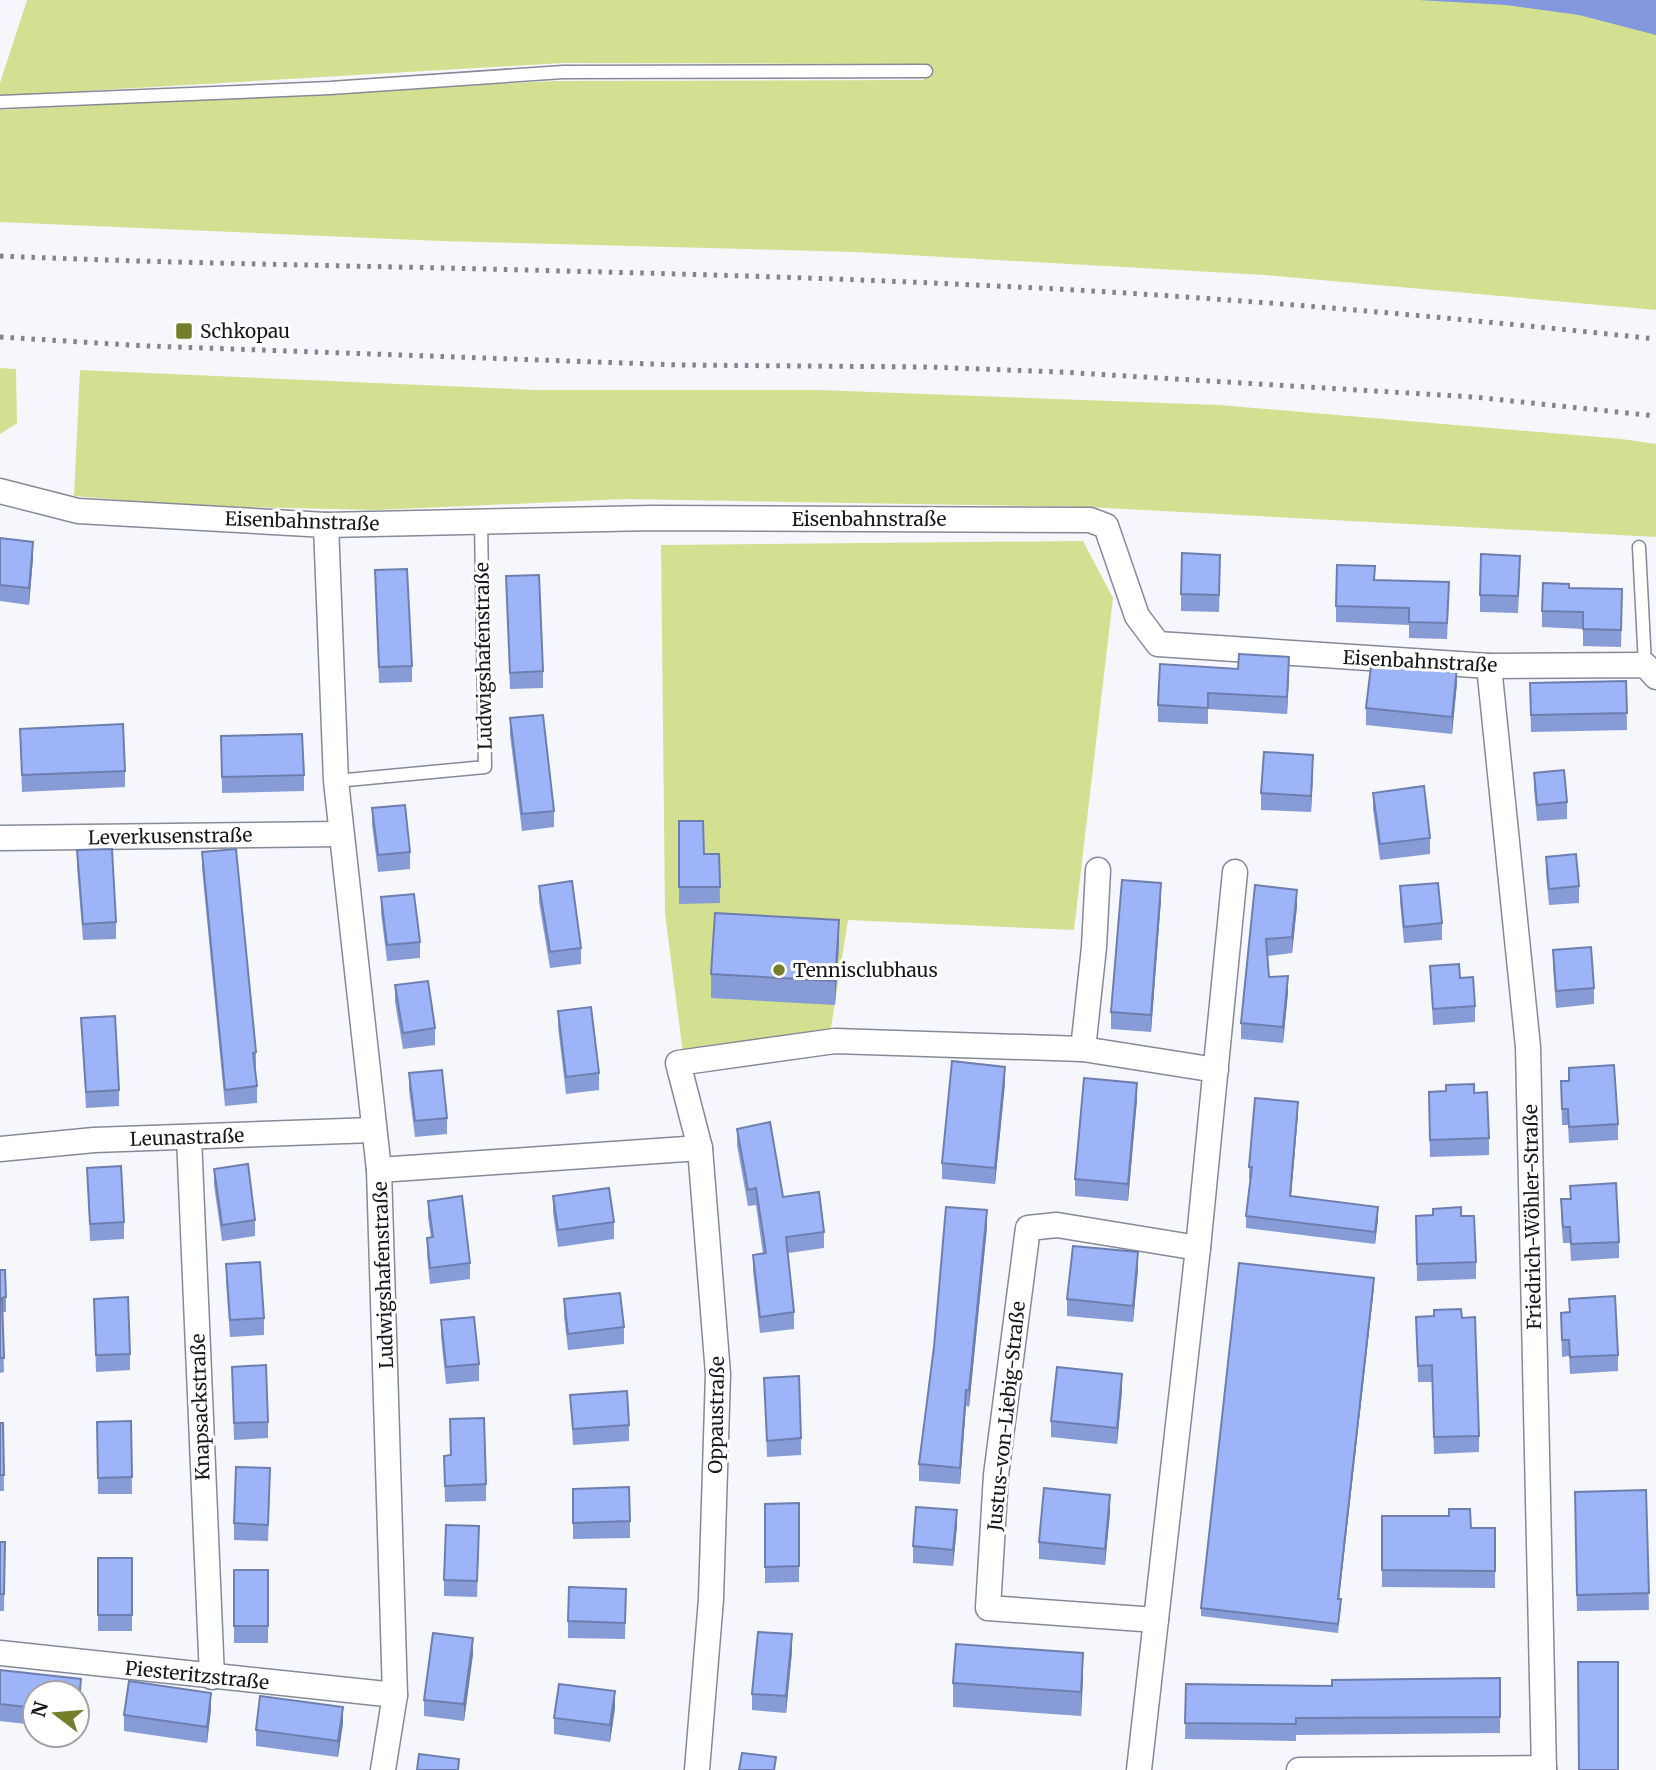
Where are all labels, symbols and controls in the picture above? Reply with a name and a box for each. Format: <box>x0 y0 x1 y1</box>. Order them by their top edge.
place label: Schkopau <box>200 319 290 343</box>
marker: Schkopau <box>174 321 194 341</box>
street label: Eisenbahnstraße <box>224 506 380 536</box>
street label: Eisenbahnstraße <box>792 507 946 531</box>
street label: Ludwigshafenstraße <box>469 562 497 750</box>
street label: Eisenbahnstraße <box>1342 645 1498 677</box>
street label: Leverkusenstraße <box>88 823 252 849</box>
place label: Tennisclubhaus <box>793 958 938 982</box>
marker: Tennisclubhaus <box>771 962 787 978</box>
street label: Friedrich-Wöhler-Straße <box>1518 1104 1546 1330</box>
street label: Leunastraße <box>129 1123 245 1151</box>
street label: Ludwigshafenstraße <box>368 1181 398 1369</box>
street label: Justus-von-Liebig-Straße <box>982 1300 1030 1533</box>
street label: Knapsackstraße <box>185 1333 215 1481</box>
street label: Oppaustraße <box>703 1356 729 1474</box>
street label: Piesteritzstraße <box>124 1655 270 1695</box>
north arrow <box>21 1679 91 1749</box>
text: N <box>26 1699 53 1720</box>

